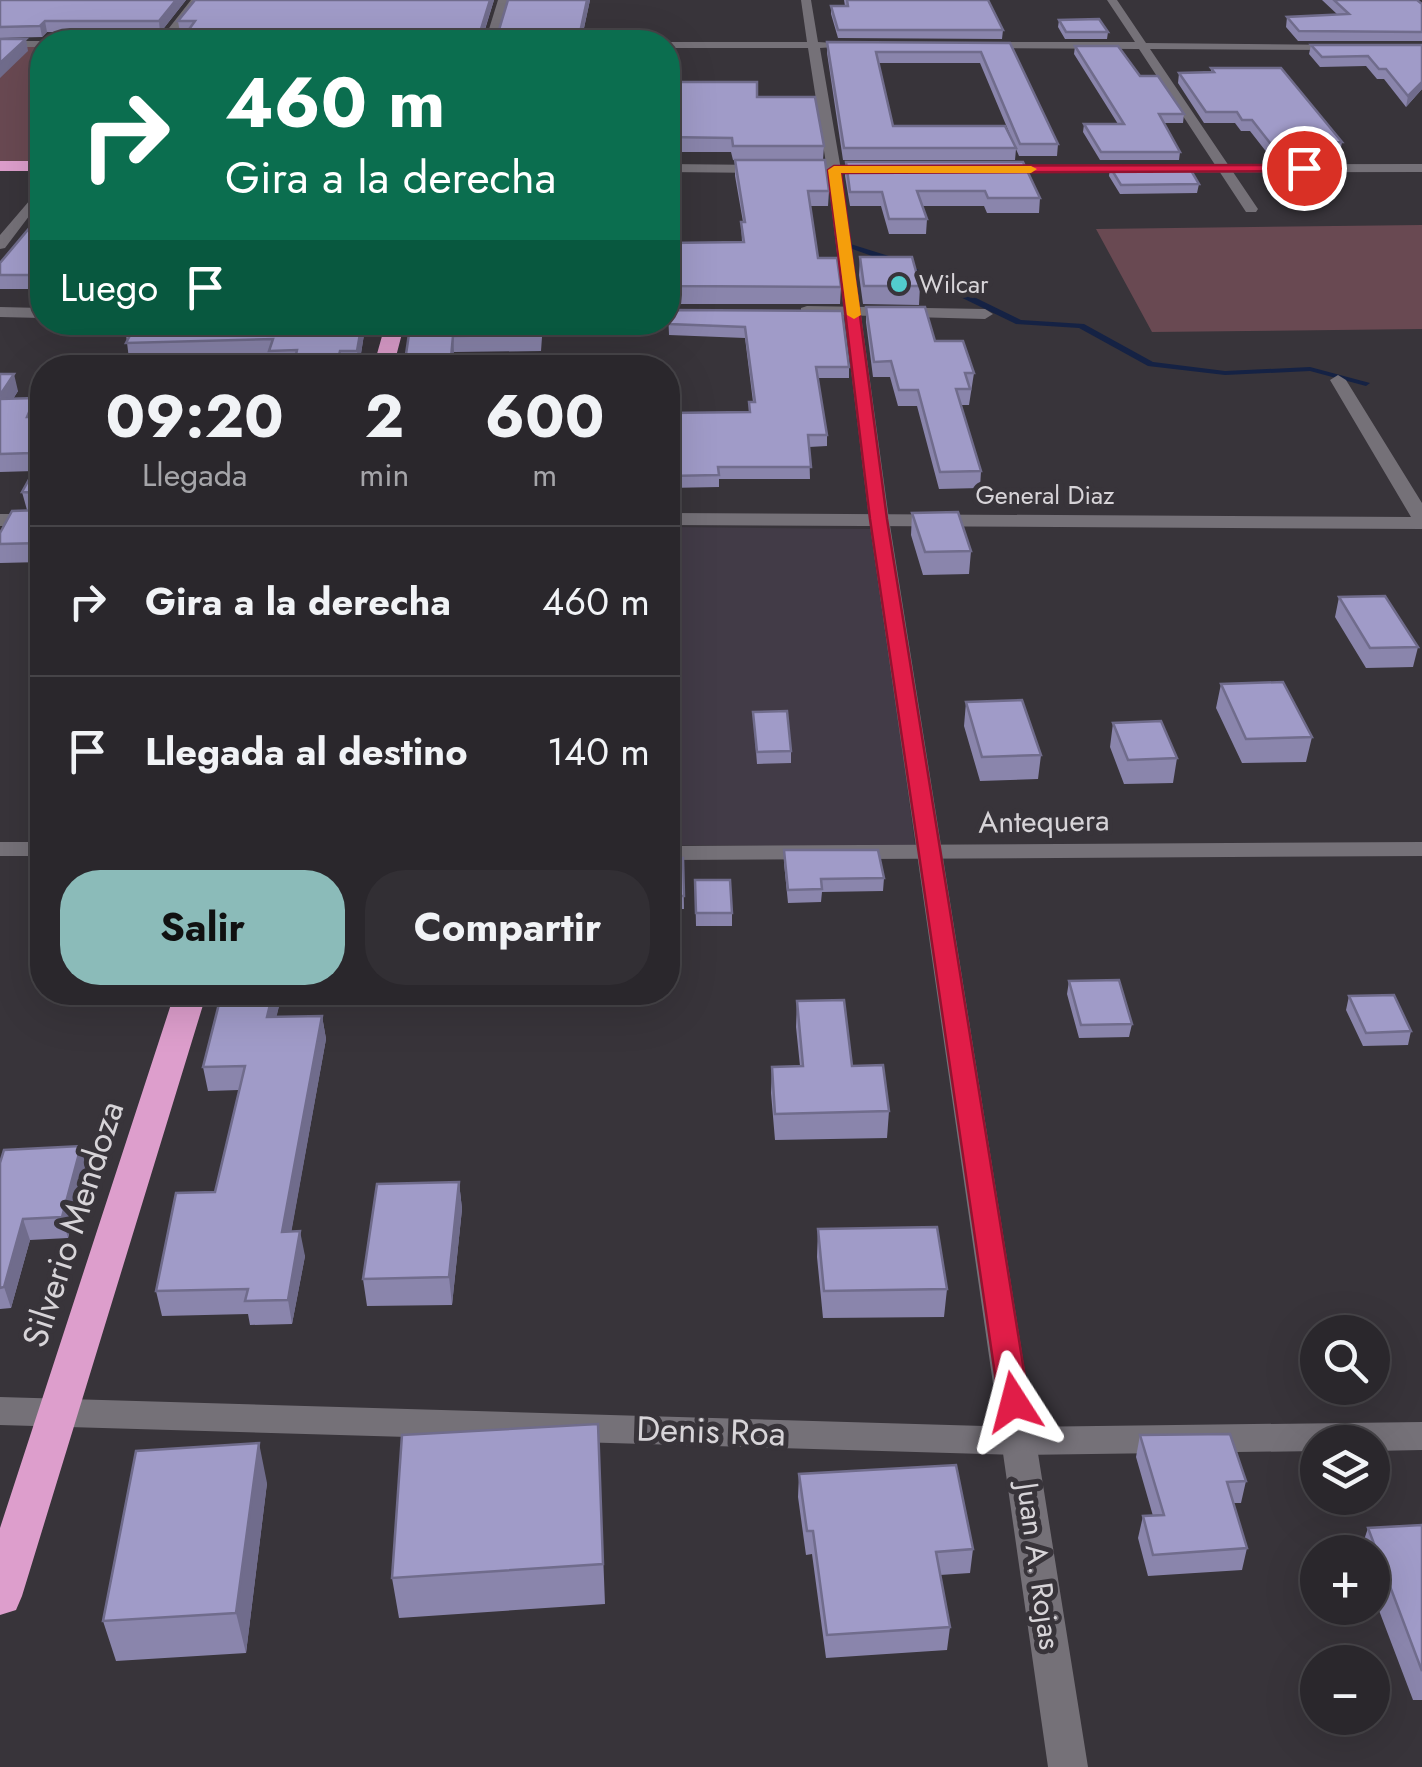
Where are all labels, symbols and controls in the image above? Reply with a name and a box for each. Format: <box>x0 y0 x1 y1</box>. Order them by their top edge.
text: 460 m <box>225 52 445 153</box>
icon: right <box>60 70 190 200</box>
pin <box>1262 126 1347 211</box>
icon: arrive <box>1277 141 1332 196</box>
text: Gira a la derecha <box>225 145 556 210</box>
text: Luego <box>60 260 158 315</box>
icon: arrive <box>178 260 233 315</box>
place label: Wilcar <box>919 266 989 302</box>
marker: Wilcar <box>888 273 910 295</box>
text: 09:20 <box>106 373 284 460</box>
text: 2 <box>365 373 404 460</box>
text: 600 <box>485 373 604 460</box>
text: Llegada <box>142 452 247 498</box>
text: min <box>359 452 409 498</box>
text: m <box>532 452 557 498</box>
street label: General Diaz <box>975 477 1115 513</box>
icon: right <box>60 574 115 629</box>
text: Gira a la derecha <box>145 574 451 629</box>
text: 460 m <box>542 574 650 629</box>
icon: arrive <box>60 724 115 779</box>
text: Llegada al destino <box>145 724 468 779</box>
text: 140 m <box>547 724 650 779</box>
street label: Antequera <box>978 798 1110 844</box>
button: Salir <box>60 870 345 985</box>
button: Compartir <box>365 870 650 985</box>
street label: Silverio Mendoza <box>10 1094 136 1354</box>
map controls <box>1300 1315 1390 1735</box>
button: search <box>1300 1315 1390 1405</box>
position arrow <box>962 1350 1066 1454</box>
street label: Denis Roa <box>635 1403 787 1459</box>
button: layers <box>1300 1425 1390 1515</box>
street label: Juan A. Rojas <box>1005 1476 1072 1652</box>
button: + <box>1300 1535 1390 1625</box>
button: − <box>1300 1645 1390 1735</box>

